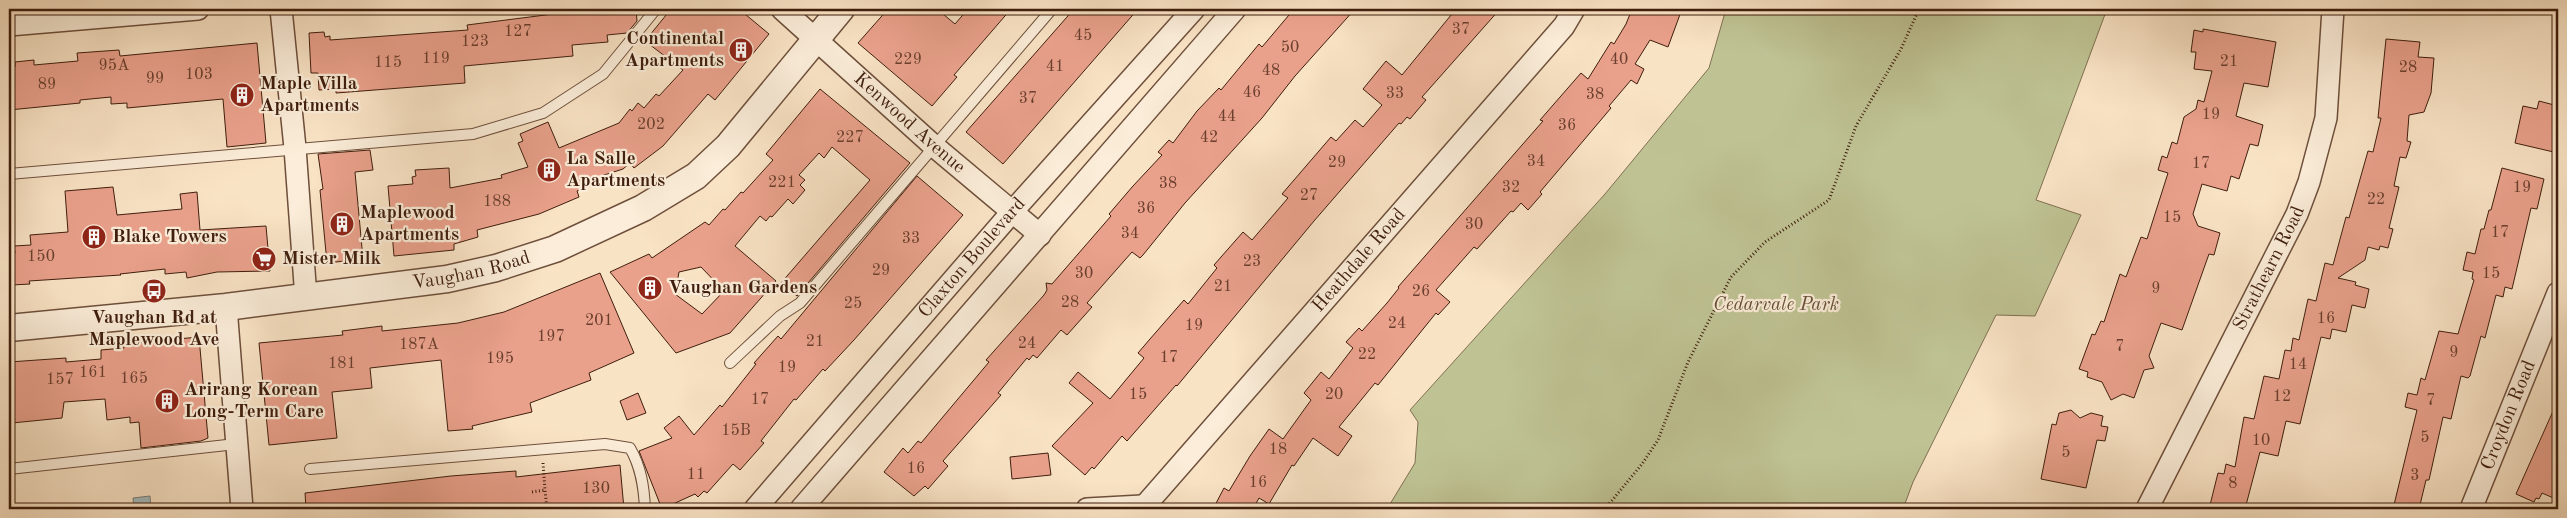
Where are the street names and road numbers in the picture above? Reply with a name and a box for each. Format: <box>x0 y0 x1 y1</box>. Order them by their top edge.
street label: Kenwood Avenue <box>850 69 969 177</box>
street label: Claxton Boulevard <box>915 194 1029 322</box>
street label: Strathearn Road <box>2230 204 2308 333</box>
street label: Heathdale Road <box>1309 205 1409 316</box>
street label: Vaughan Road <box>411 248 533 293</box>
street label: Croydon Road <box>2478 358 2539 473</box>

